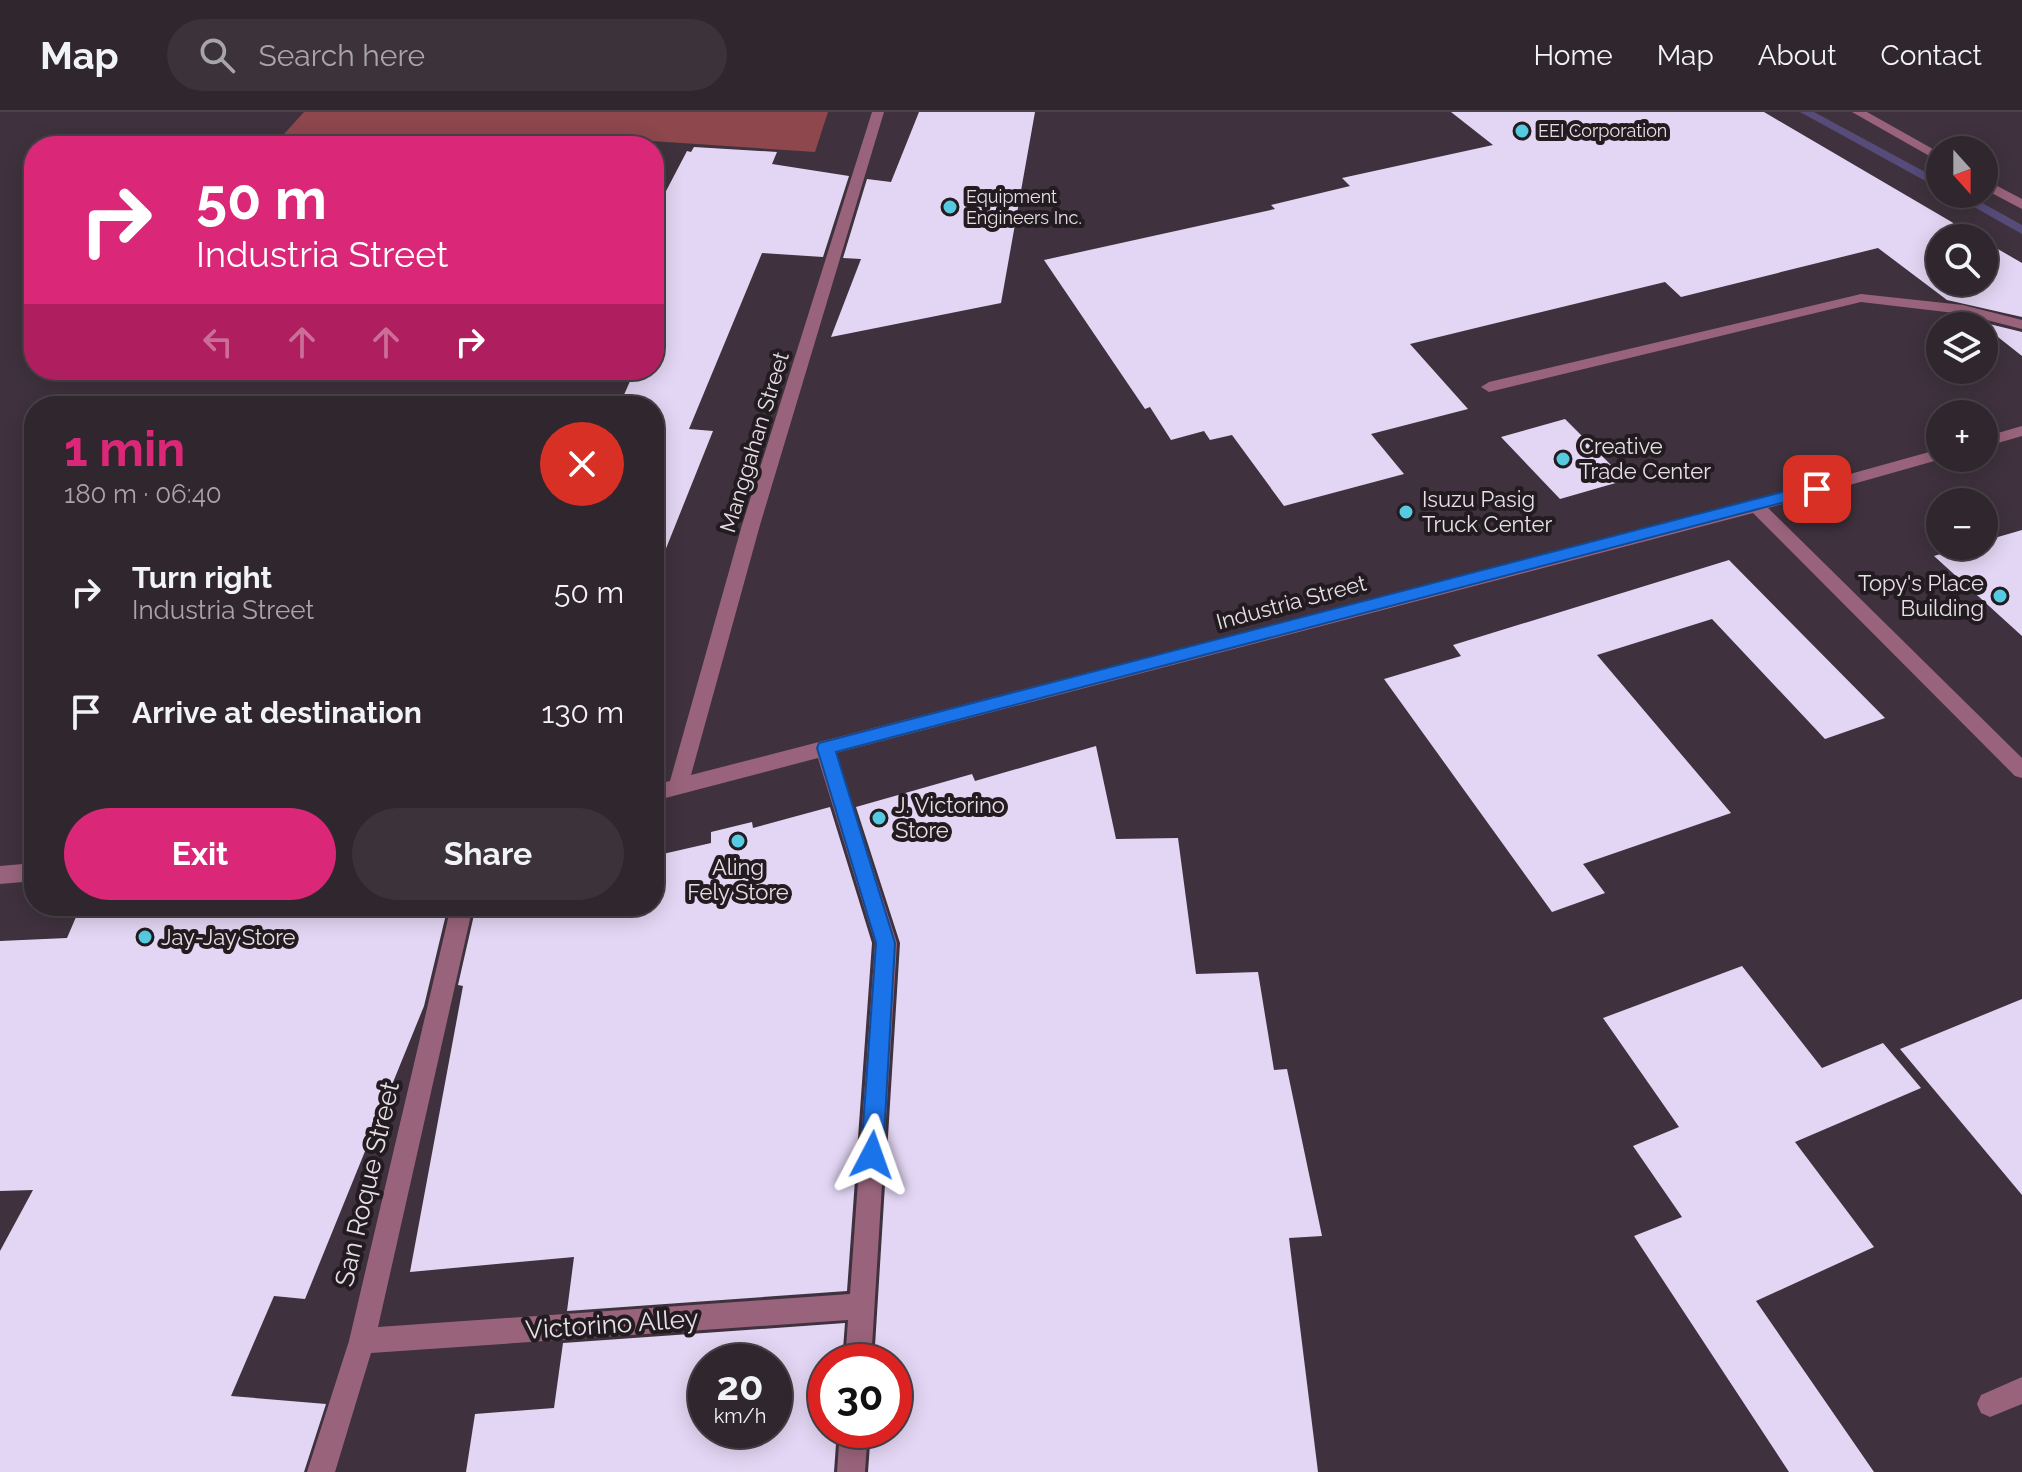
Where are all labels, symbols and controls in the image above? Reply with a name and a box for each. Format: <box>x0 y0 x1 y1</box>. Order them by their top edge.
search box <box>167 19 727 91</box>
text: Map <box>40 33 119 78</box>
icon: search <box>195 33 239 77</box>
text: Search here <box>259 38 425 73</box>
text: Home <box>1533 39 1613 72</box>
text: Map <box>1657 39 1714 72</box>
text: About <box>1758 39 1837 72</box>
text: Contact <box>1881 39 1982 72</box>
place label: EEI Corporation <box>1538 120 1667 141</box>
marker: EEI Corporation <box>1513 122 1531 140</box>
north arrow <box>1926 136 1998 208</box>
map controls <box>1926 136 1998 560</box>
text: 50 m <box>196 166 327 232</box>
icon: right <box>64 168 168 272</box>
place label: Equipment Engineers Inc. <box>966 186 1082 228</box>
marker: Equipment Engineers Inc. <box>941 198 959 216</box>
button: search <box>1926 224 1998 296</box>
text: Industria Street <box>196 233 448 275</box>
button: layers <box>1926 312 1998 384</box>
icon: left <box>196 320 240 364</box>
icon: ahead <box>280 320 324 364</box>
icon: ahead <box>364 320 408 364</box>
icon: right <box>448 320 492 364</box>
street label: Manggahan Street <box>714 348 794 535</box>
button: + <box>1926 400 1998 472</box>
text: 1 min <box>64 421 185 477</box>
button: close <box>540 422 624 506</box>
place label: Creative Trade Center <box>1579 433 1711 484</box>
marker: Creative Trade Center <box>1554 450 1572 468</box>
pin <box>1783 455 1851 523</box>
icon: arrive <box>1795 467 1839 511</box>
text: 180 m · 06:40 <box>64 479 222 509</box>
place label: Isuzu Pasig Truck Center <box>1422 486 1552 537</box>
button: − <box>1926 488 1998 560</box>
marker: Isuzu Pasig Truck Center <box>1397 503 1415 521</box>
text: Turn right <box>132 560 272 595</box>
street label: Industria Street <box>1213 569 1369 635</box>
icon: right <box>64 570 108 614</box>
place label: Topy's Place Building <box>1858 570 1984 621</box>
text: 50 m <box>554 575 624 610</box>
marker: Topy's Place Building <box>1991 587 2009 605</box>
text: Industria Street <box>132 595 314 625</box>
icon: arrive <box>64 690 108 734</box>
text: Arrive at destination <box>132 695 422 730</box>
text: 130 m <box>542 695 624 730</box>
place label: J. Victorino Store <box>895 792 1005 843</box>
button: Exit <box>64 808 336 900</box>
button: Share <box>352 808 624 900</box>
marker: J. Victorino Store <box>870 809 888 827</box>
marker: Aling Fely Store <box>729 832 747 850</box>
place label: Aling Fely Store <box>687 854 789 905</box>
place label: Jay-Jay Store <box>161 924 296 950</box>
marker: Jay-Jay Store <box>136 928 154 946</box>
street label: San Roque Street <box>329 1078 405 1289</box>
position arrow <box>830 1113 914 1197</box>
street label: Victorino Alley <box>524 1303 700 1345</box>
speed limit sign: 30 <box>808 1344 912 1448</box>
text: 20 <box>716 1362 764 1409</box>
text: km/h <box>714 1404 766 1428</box>

